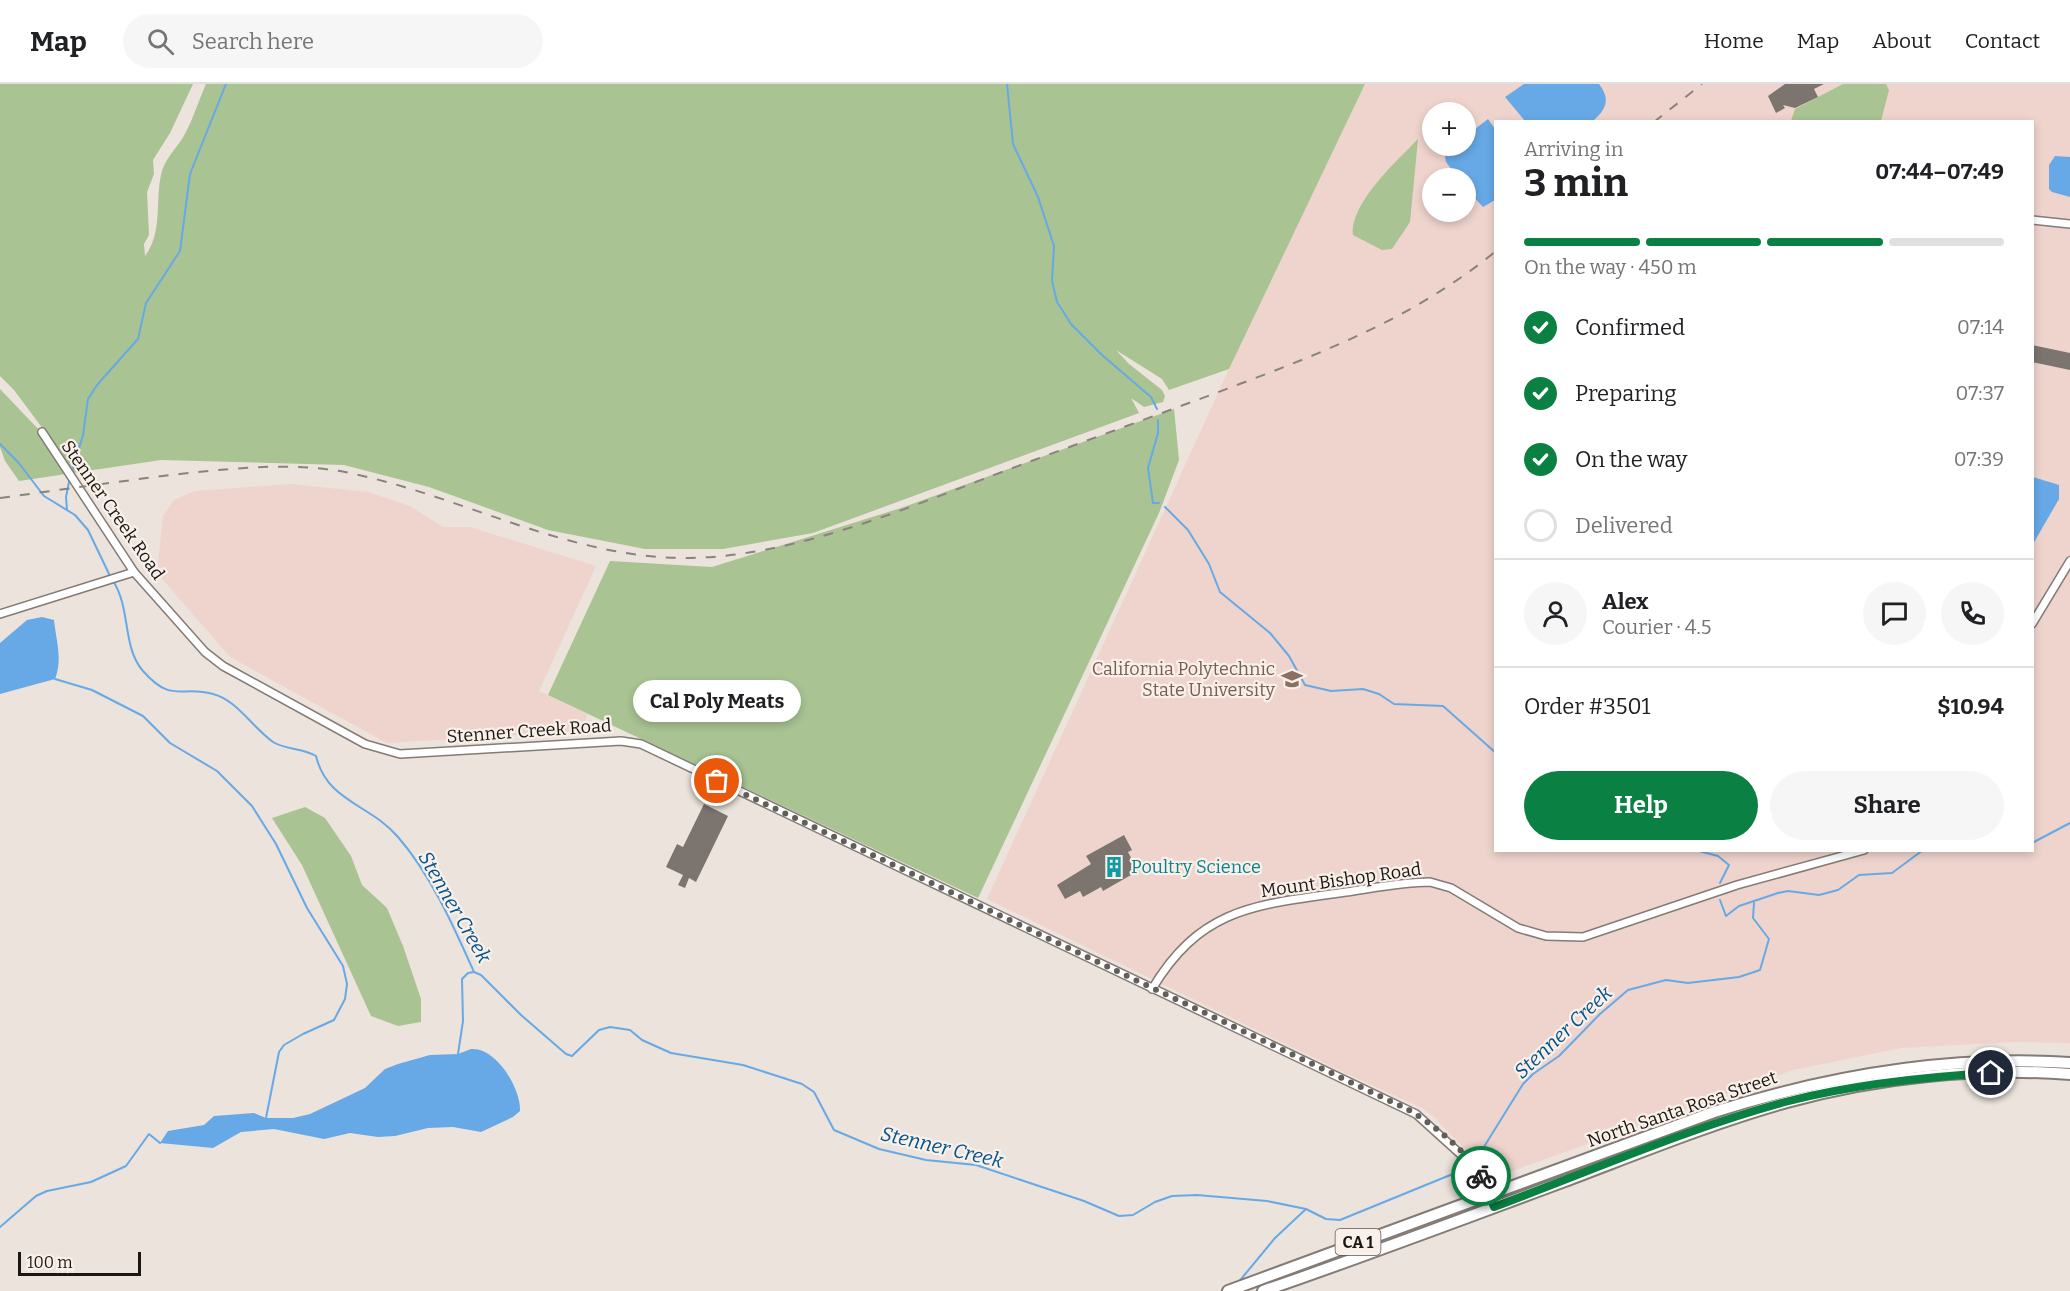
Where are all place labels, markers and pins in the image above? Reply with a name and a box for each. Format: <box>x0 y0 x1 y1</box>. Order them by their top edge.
place label: California Polytechnic State University <box>1092 658 1275 701</box>
school or university icon: California Polytechnic State University <box>1280 667 1304 691</box>
callout: Cal Poly Meats <box>633 679 801 721</box>
pin <box>691 755 742 806</box>
building icon: Poultry Science <box>1102 855 1126 879</box>
place label: Poultry Science <box>1131 856 1261 878</box>
pin <box>1965 1047 2016 1098</box>

